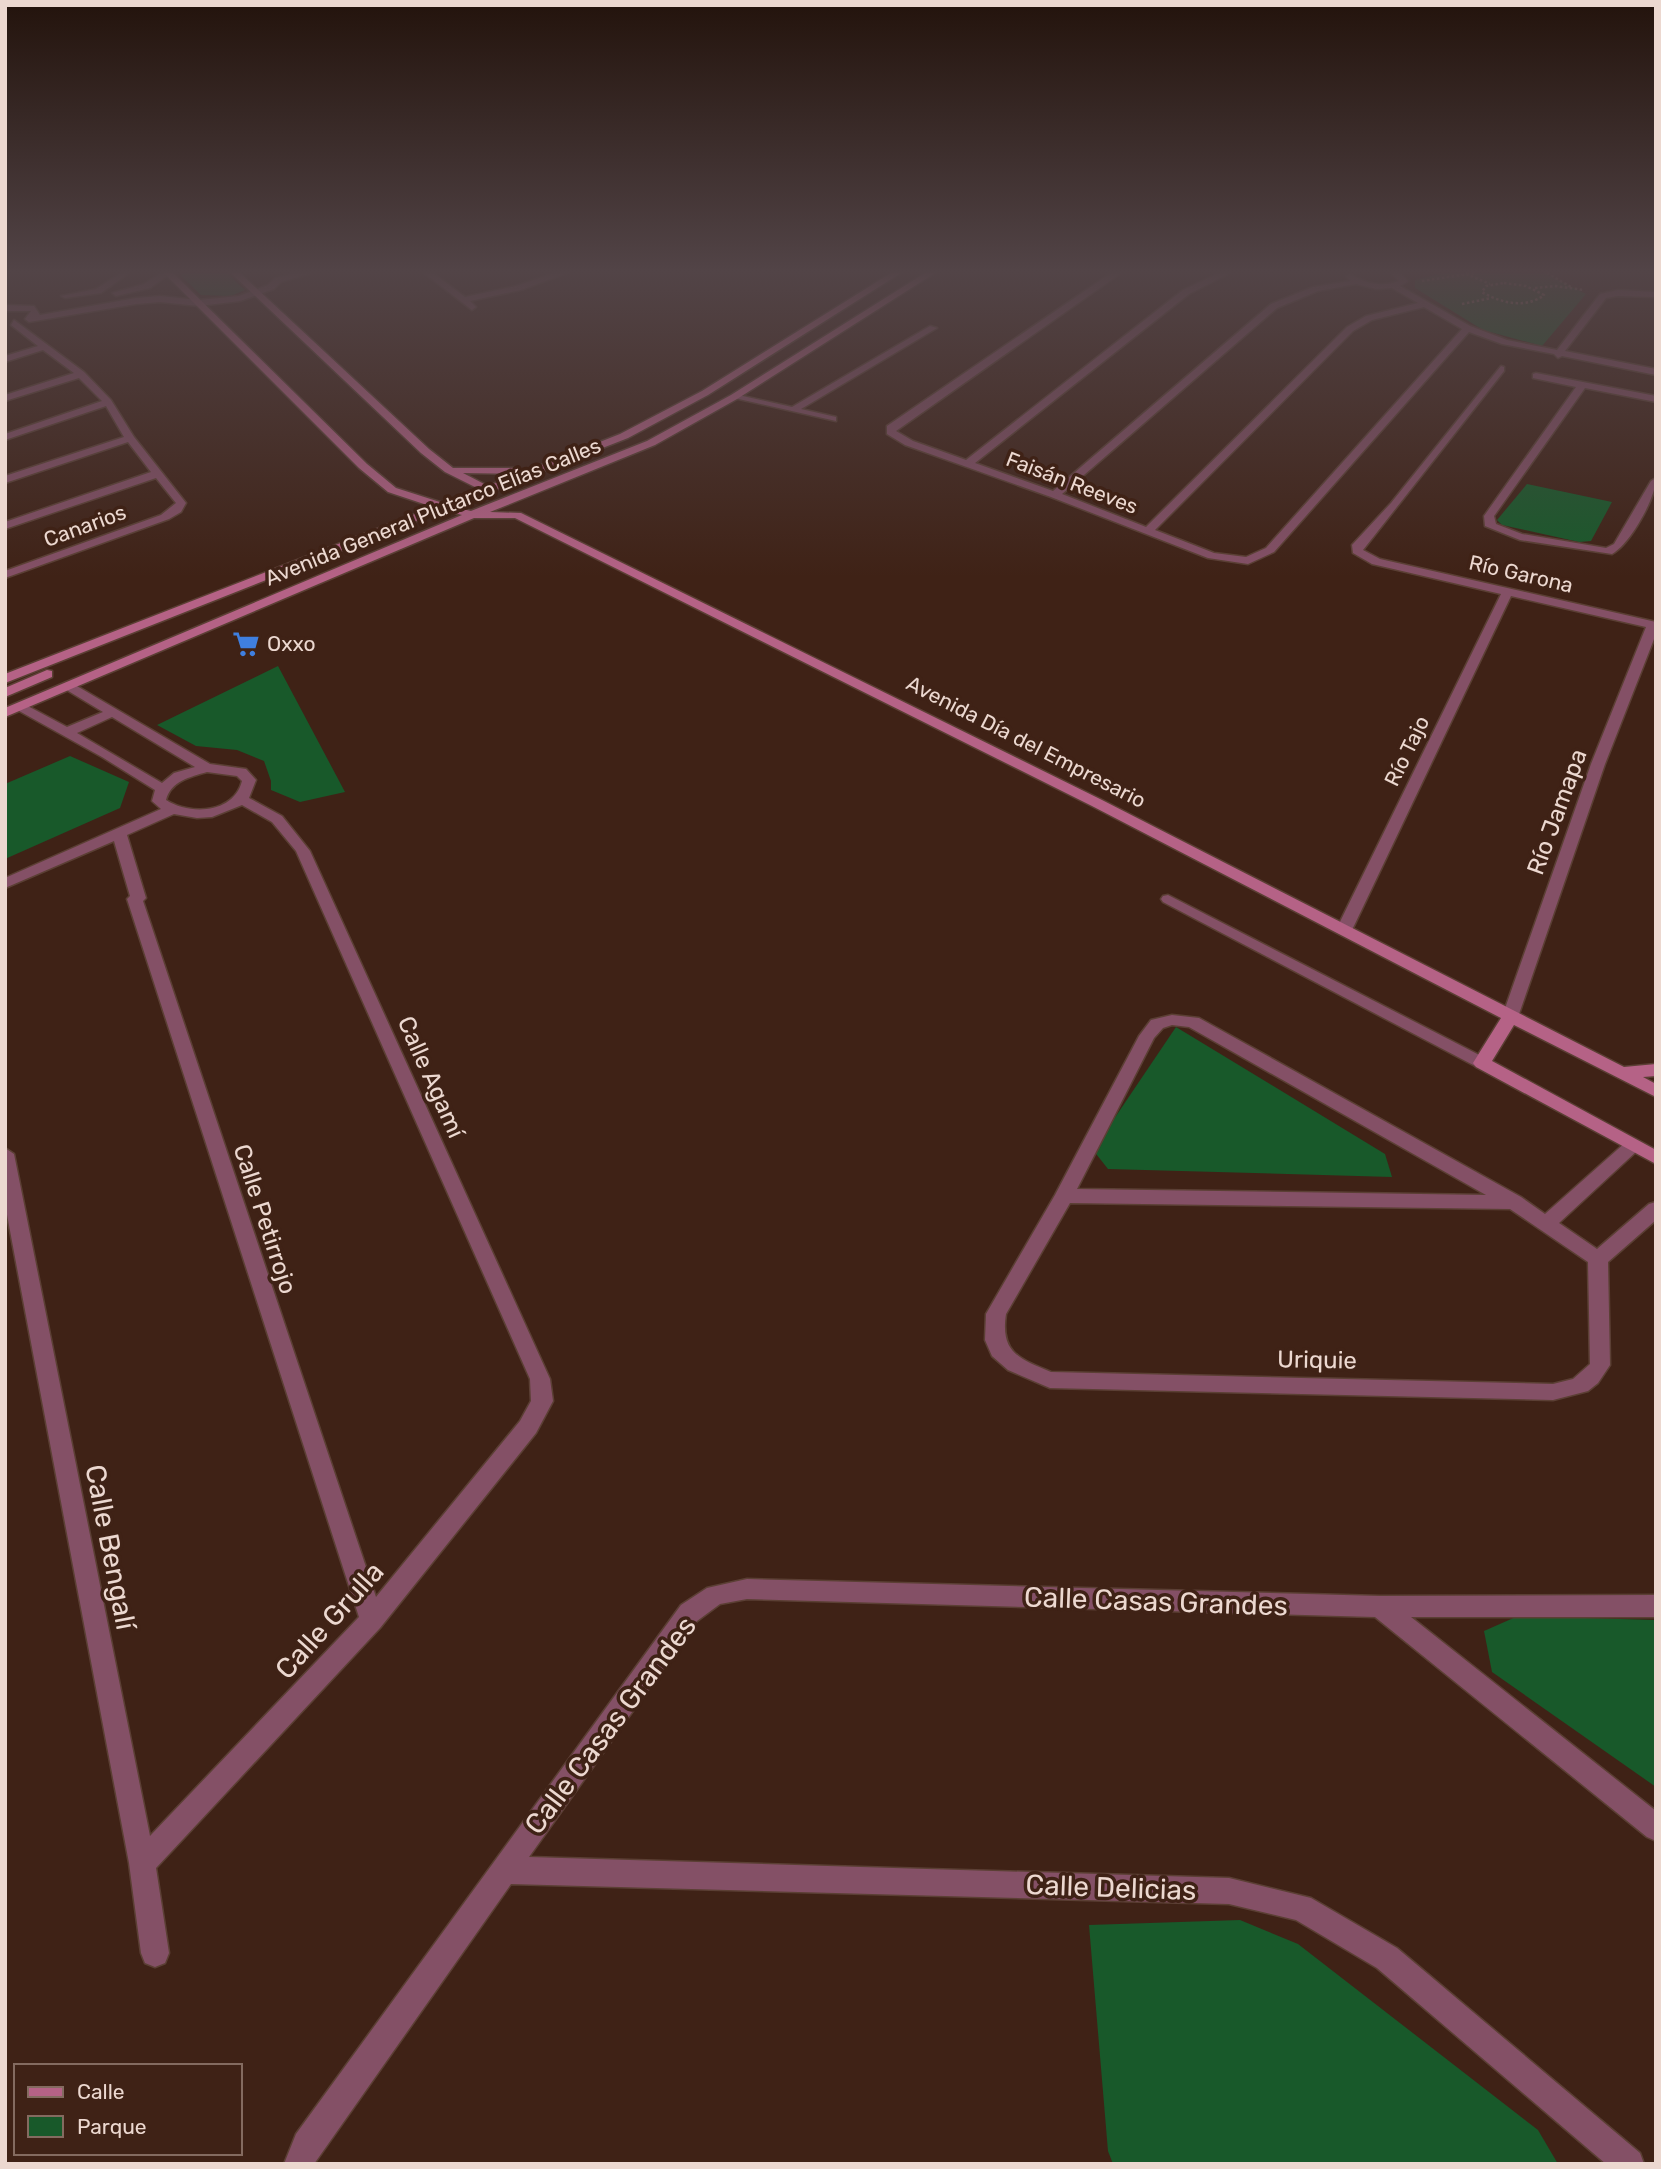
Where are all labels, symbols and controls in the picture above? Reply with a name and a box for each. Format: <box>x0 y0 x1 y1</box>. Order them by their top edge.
street label: Avenida General Plutarco Elías Calles <box>261 433 604 591</box>
street label: Faisán Reeves <box>1003 446 1142 519</box>
street label: Canarios <box>40 499 129 552</box>
street label: Río Garona <box>1467 549 1576 598</box>
supermarket icon: Oxxo <box>231 629 261 659</box>
place label: Oxxo <box>267 631 316 656</box>
street label: Avenida Día del Empresario <box>902 670 1150 813</box>
street label: Río Tajo <box>1379 712 1434 790</box>
street label: Río Jamapa <box>1521 745 1593 879</box>
street label: Calle Agamí <box>392 1012 471 1143</box>
street label: Calle Petirrojo <box>228 1141 302 1297</box>
street label: Uriquie <box>1277 1345 1357 1375</box>
street label: Calle Bengalí <box>78 1462 143 1634</box>
street label: Calle Grulla <box>268 1555 390 1686</box>
street label: Calle Casas Grandes <box>1024 1580 1288 1623</box>
street label: Calle Casas Grandes <box>518 1610 703 1841</box>
street label: Calle Delicias <box>1025 1868 1197 1907</box>
legend <box>14 2064 242 2155</box>
text: Calle <box>77 2079 125 2104</box>
text: Parque <box>77 2114 147 2139</box>

